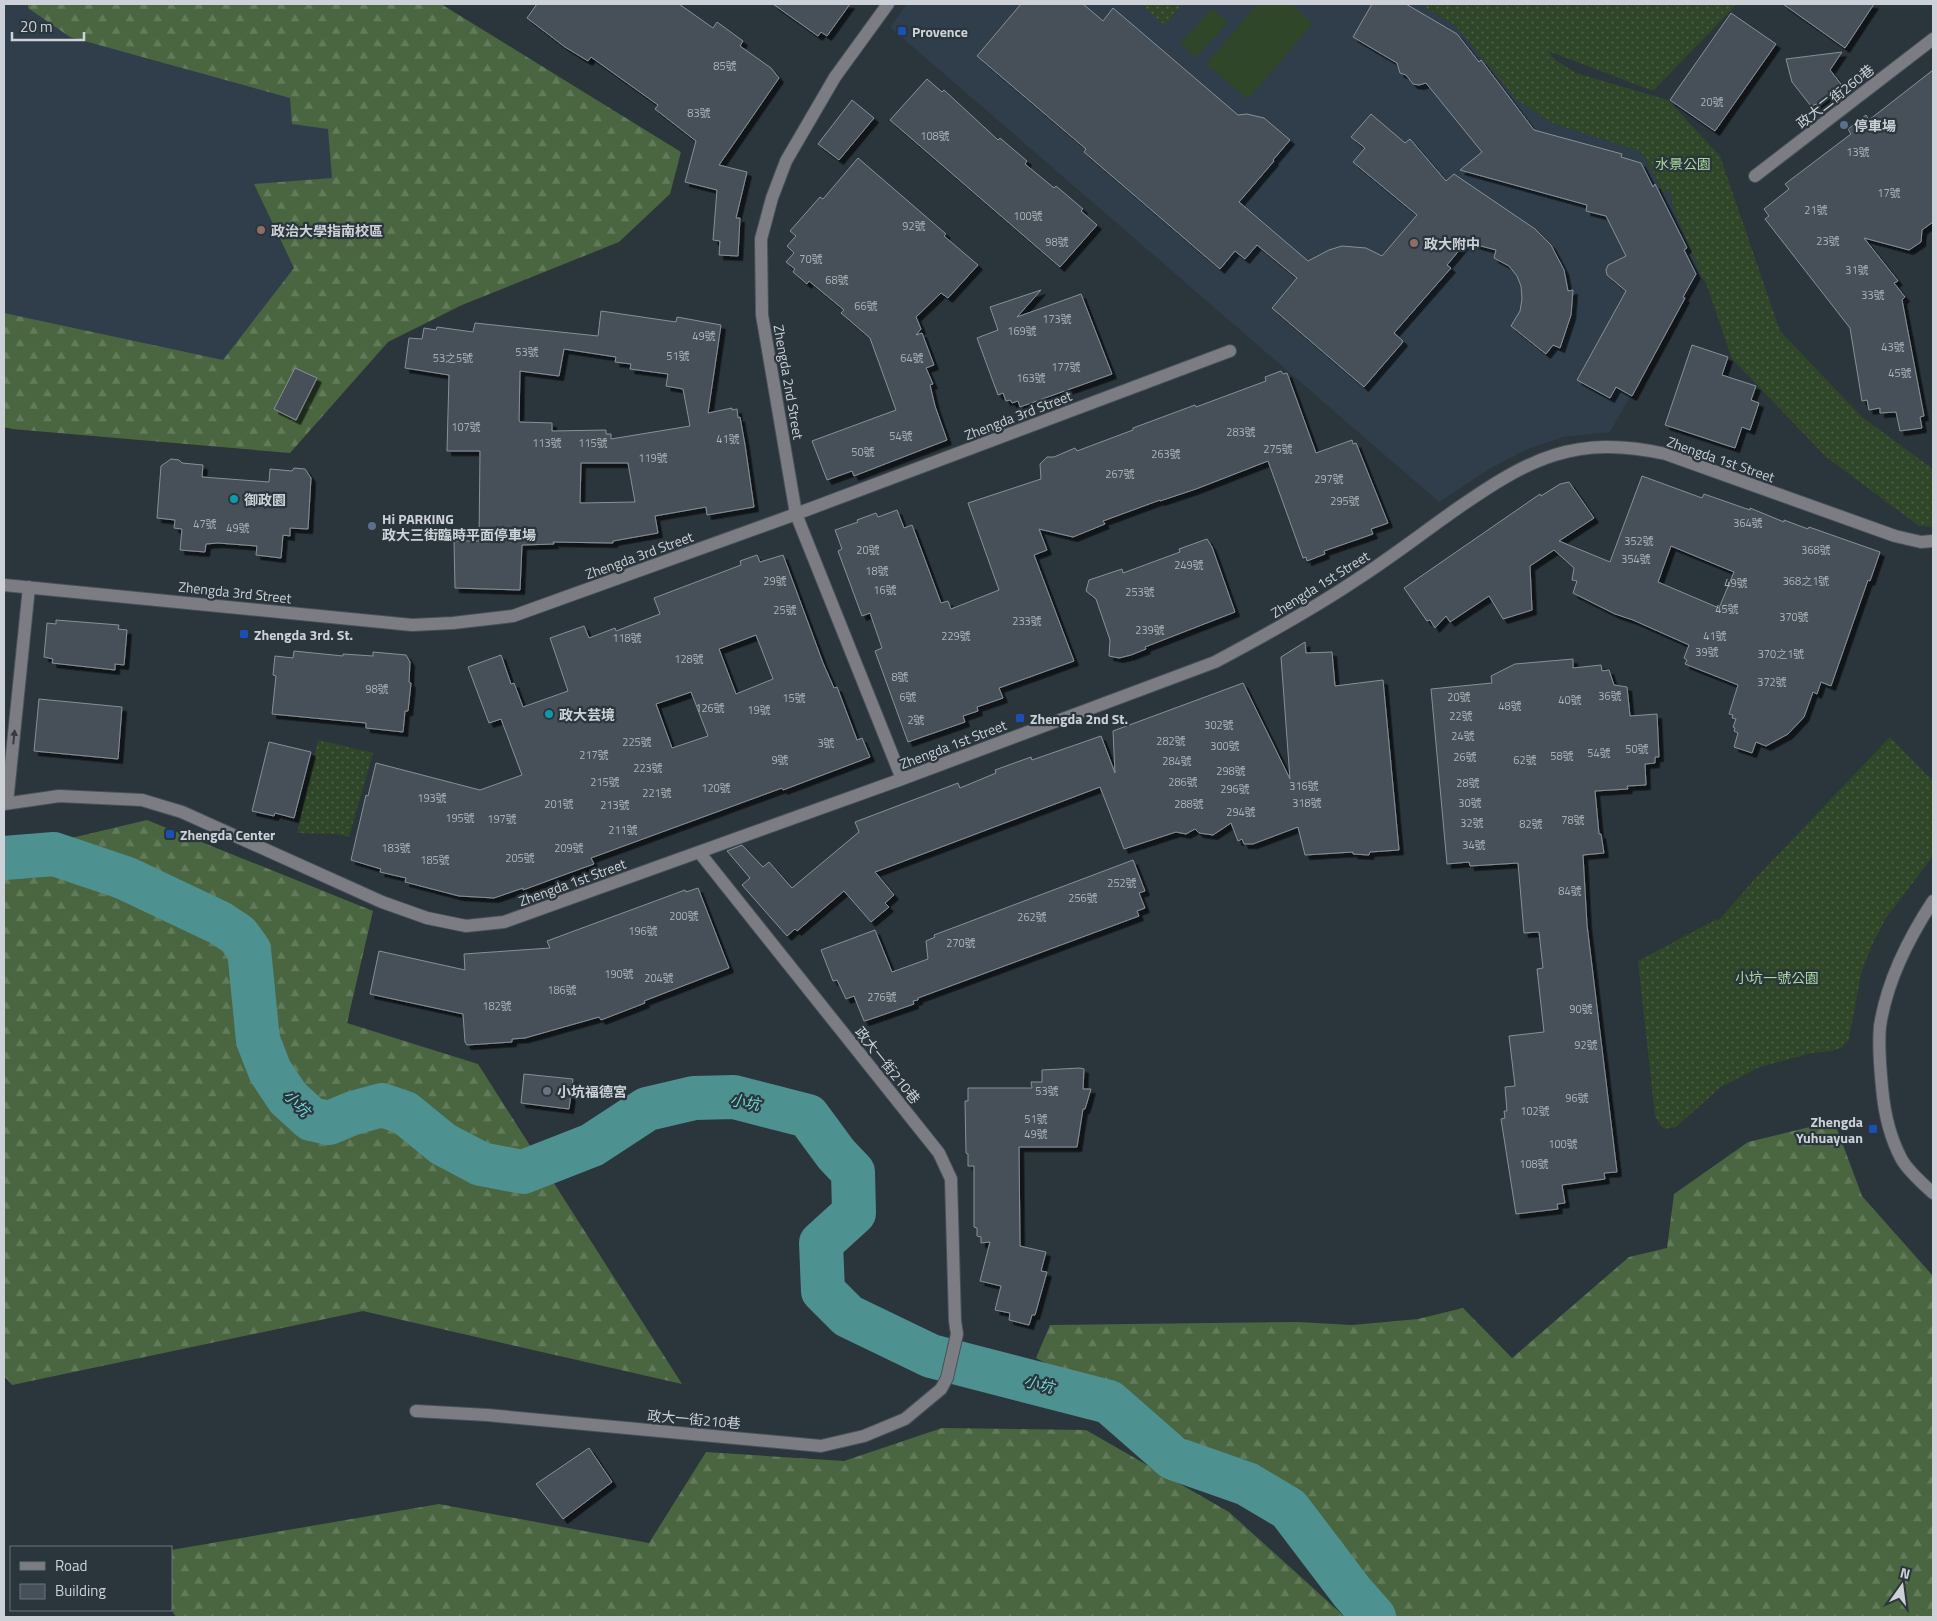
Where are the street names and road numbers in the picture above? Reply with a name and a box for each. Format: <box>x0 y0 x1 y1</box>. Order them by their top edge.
street label: 政大二街260巷 <box>1792 59 1878 133</box>
street label: Zhengda 2nd Street <box>769 323 809 441</box>
street label: Zhengda 3rd Street <box>961 385 1075 445</box>
street label: Zhengda 1st Street <box>1664 431 1778 487</box>
street label: Zhengda 3rd Street <box>582 526 696 584</box>
street label: Zhengda 1st Street <box>1267 545 1373 623</box>
street label: Zhengda 3rd Street <box>178 576 293 608</box>
street label: Zhengda 1st Street <box>897 714 1009 774</box>
street label: Zhengda 1st Street <box>515 853 629 911</box>
street label: 政大一街210巷 <box>850 1022 926 1108</box>
street label: 政大一街210巷 <box>646 1404 742 1434</box>

